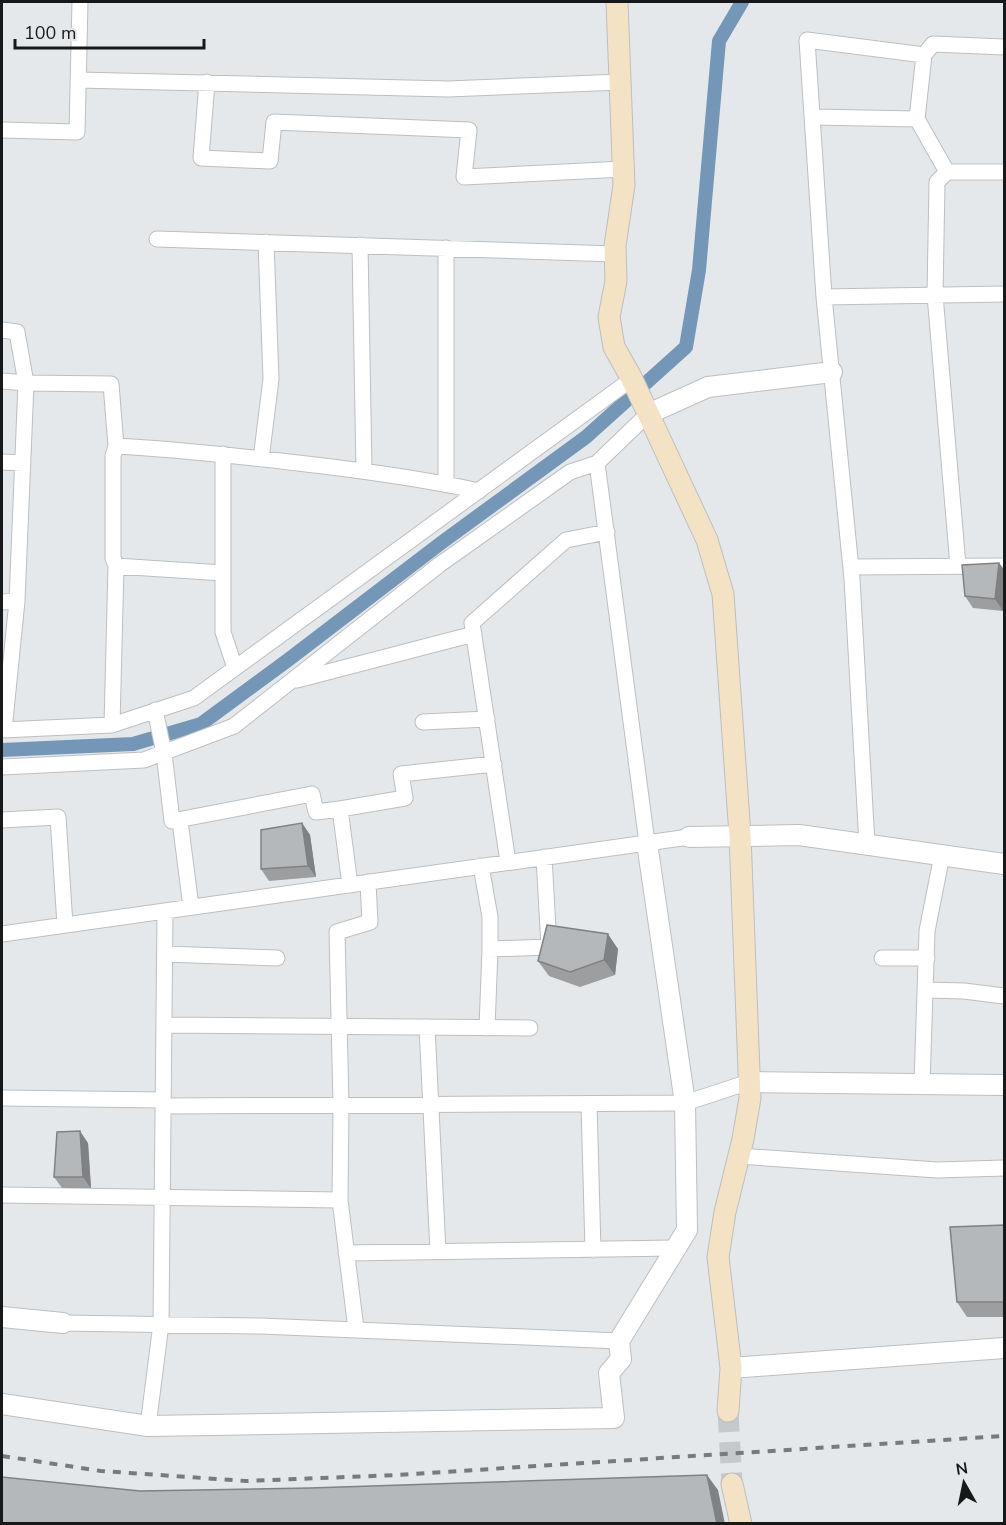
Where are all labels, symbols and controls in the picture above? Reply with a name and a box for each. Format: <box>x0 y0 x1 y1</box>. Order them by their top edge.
scale bar <box>15 12 204 50</box>
text: 100 m <box>24 21 76 45</box>
north arrow <box>934 1453 994 1513</box>
text: N <box>954 1457 969 1481</box>

